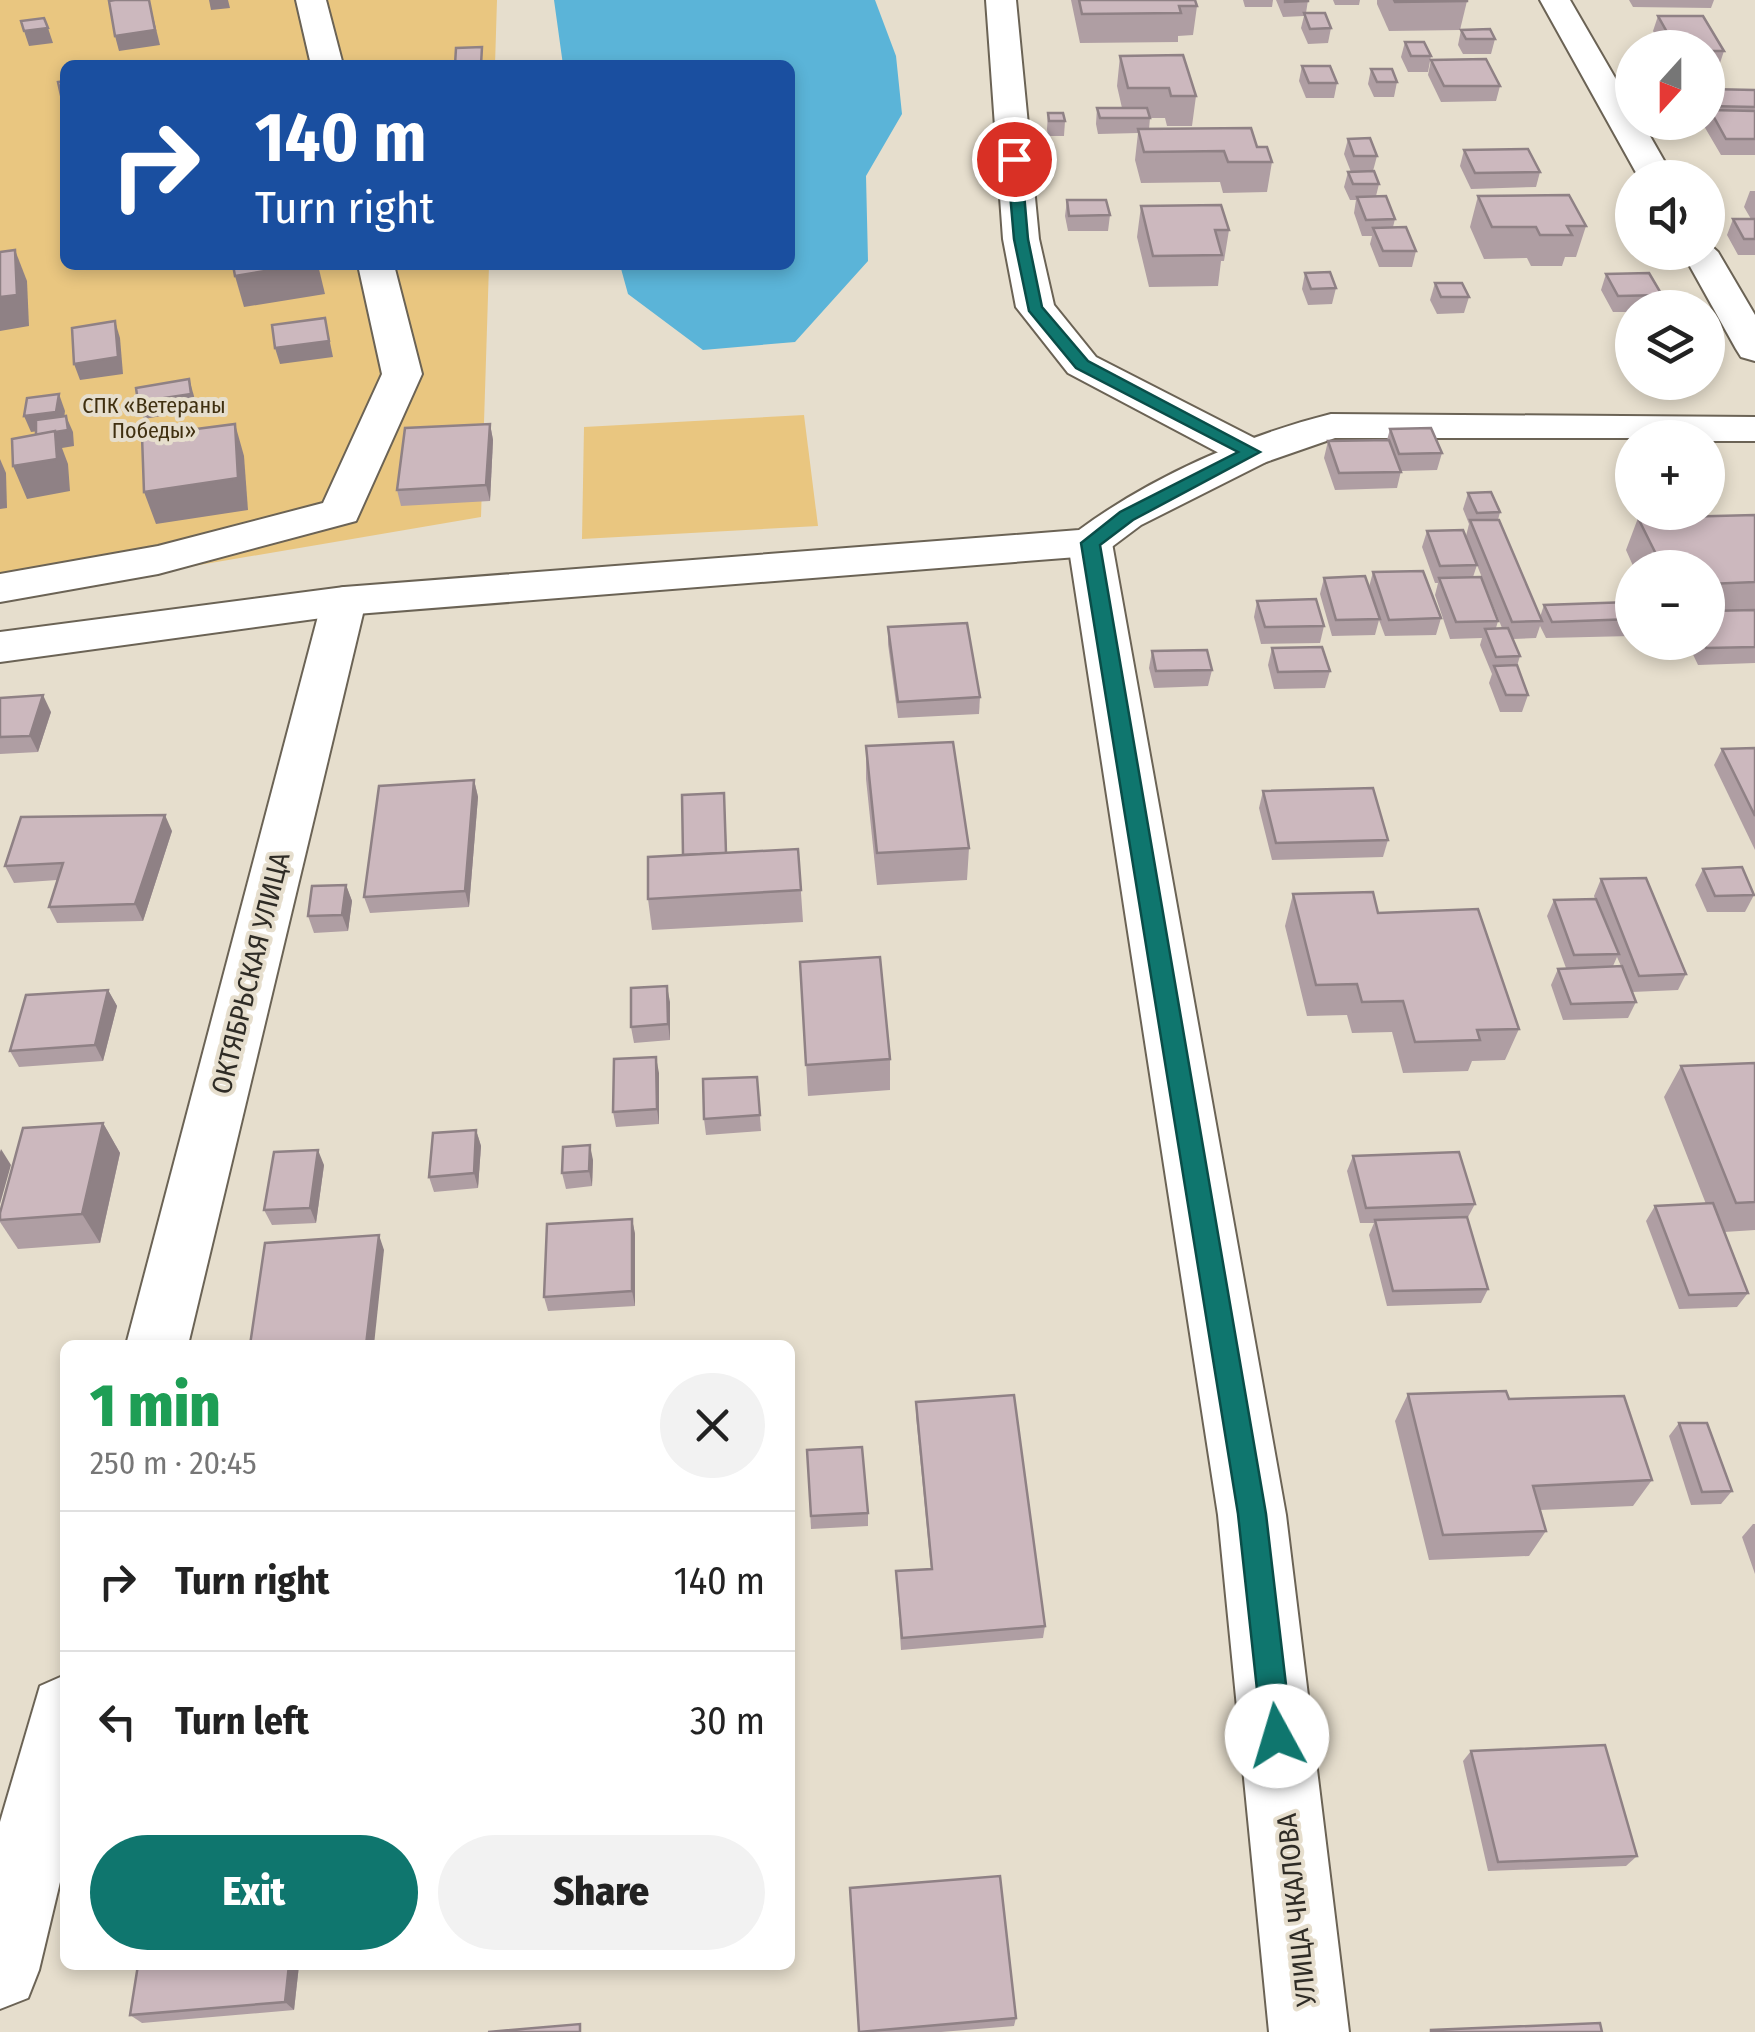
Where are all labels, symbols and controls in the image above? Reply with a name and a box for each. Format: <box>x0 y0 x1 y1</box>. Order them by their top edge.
north arrow <box>1615 30 1725 140</box>
map controls <box>1615 30 1725 660</box>
text: 140 m <box>255 96 427 180</box>
icon: right <box>90 100 220 230</box>
pin <box>972 117 1057 202</box>
icon: arrive <box>987 132 1042 187</box>
button: sound <box>1615 160 1725 270</box>
text: Turn right <box>255 181 434 235</box>
button: layers <box>1615 290 1725 400</box>
park label: СПК «Ветераны Победы» <box>82 392 226 444</box>
button: + <box>1615 420 1725 530</box>
button: − <box>1615 550 1725 660</box>
street label: ОКТЯБРЬСКАЯ УЛИЦА <box>204 848 297 1098</box>
text: 1 min <box>90 1370 221 1442</box>
button: close <box>660 1373 765 1478</box>
text: 250 m · 20:45 <box>90 1444 257 1482</box>
icon: right <box>90 1554 145 1609</box>
text: Turn right <box>175 1558 329 1604</box>
text: 140 m <box>674 1558 765 1604</box>
position arrow <box>1225 1684 1329 1788</box>
icon: left <box>90 1694 145 1749</box>
text: Turn left <box>175 1698 309 1744</box>
text: 30 m <box>690 1698 765 1744</box>
street label: УЛИЦА ЧКАЛОВА <box>1270 1812 1323 2009</box>
button: Exit <box>90 1835 418 1950</box>
button: Share <box>438 1835 765 1950</box>

